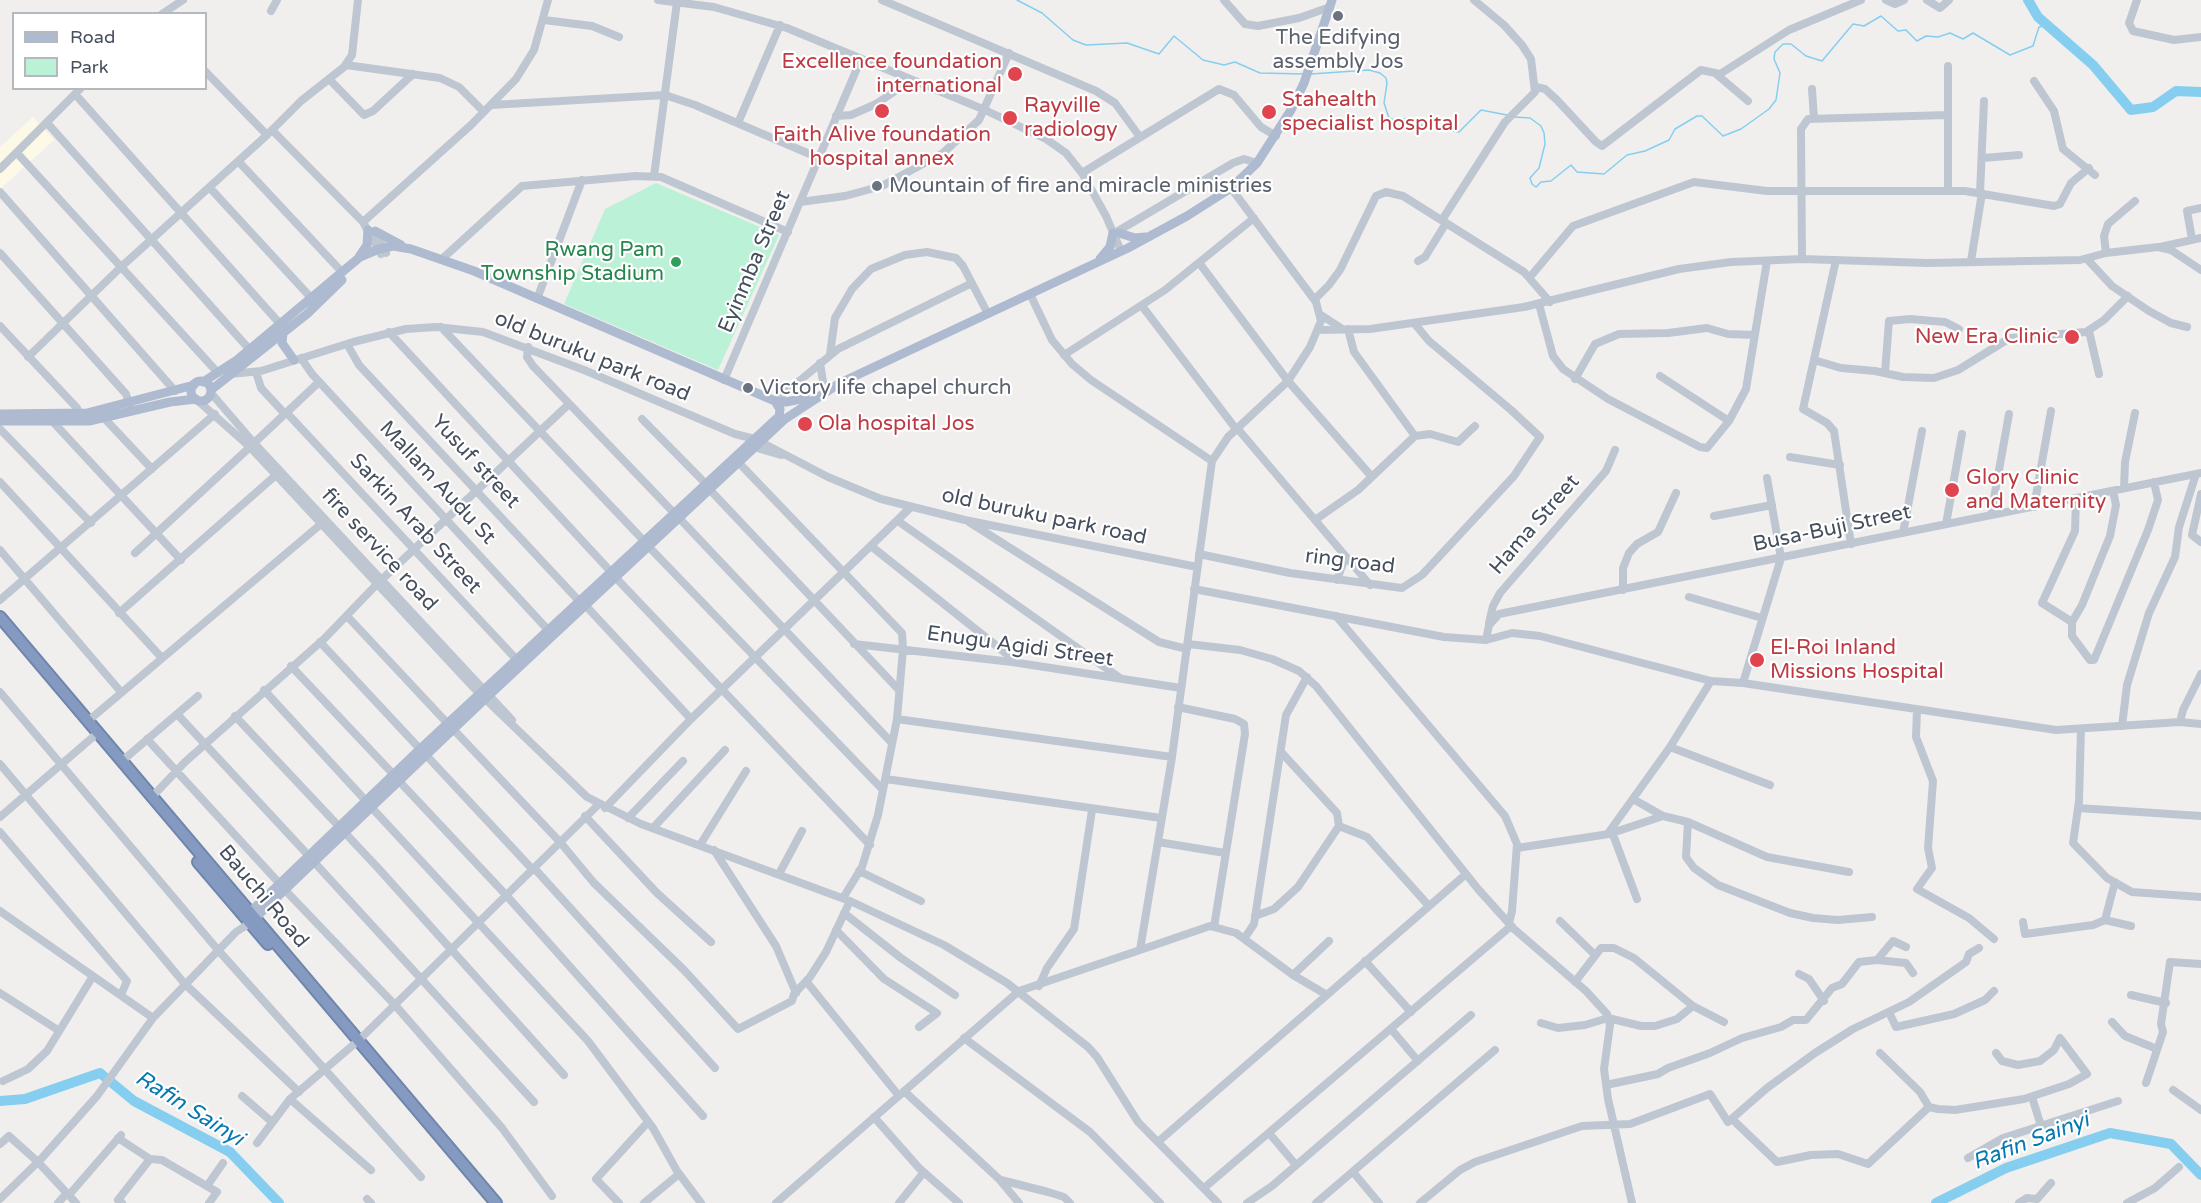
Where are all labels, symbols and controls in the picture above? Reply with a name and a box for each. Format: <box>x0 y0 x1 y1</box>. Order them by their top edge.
marker: The Edifying assembly Jos <box>1331 9 1345 23</box>
legend <box>12 12 207 90</box>
place label: The Edifying assembly Jos <box>1273 25 1403 75</box>
text: Road <box>70 26 115 48</box>
place label: Excellence foundation international <box>782 49 1002 99</box>
text: Park <box>70 56 108 78</box>
marker: Excellence foundation international <box>1006 65 1024 83</box>
place label: Stahealth specialist hospital <box>1282 87 1459 137</box>
place label: Rayville radiology <box>1024 93 1118 143</box>
marker: Faith Alive foundation hospital annex <box>873 102 891 120</box>
marker: Stahealth specialist hospital <box>1260 103 1278 121</box>
marker: Rayville radiology <box>1001 109 1019 127</box>
place label: Faith Alive foundation hospital annex <box>773 122 991 172</box>
place label: Mountain of fire and miracle ministries <box>889 173 1272 199</box>
marker: Mountain of fire and miracle ministries <box>870 179 884 193</box>
street label: Eyinmba Street <box>714 187 796 337</box>
place label: Rwang Pam Township Stadium <box>481 237 664 287</box>
marker: Rwang Pam Township Stadium <box>669 255 683 269</box>
street label: old buruku park road <box>490 306 694 408</box>
place label: New Era Clinic <box>1915 324 2058 350</box>
marker: New Era Clinic <box>2063 328 2081 346</box>
place label: Victory life chapel church <box>760 375 1011 401</box>
marker: Victory life chapel church <box>741 381 755 395</box>
street label: Yusuf street <box>425 410 525 514</box>
place label: Ola hospital Jos <box>818 411 975 437</box>
marker: Ola hospital Jos <box>796 415 814 433</box>
street label: Mallam Audu St <box>373 416 501 550</box>
street label: Sarkin Arab Street <box>344 449 486 599</box>
place label: Glory Clinic and Maternity <box>1966 465 2106 515</box>
street label: Hama Street <box>1485 470 1585 580</box>
marker: Glory Clinic and Maternity <box>1943 481 1961 499</box>
street label: fire service road <box>316 483 442 617</box>
street label: old buruku park road <box>939 483 1149 551</box>
street label: Busa-Buji Street <box>1751 500 1913 558</box>
street label: ring road <box>1304 544 1396 580</box>
street label: Enugu Agidi Street <box>925 621 1115 673</box>
place label: El-Roi Inland Missions Hospital <box>1770 635 1944 685</box>
marker: El-Roi Inland Missions Hospital <box>1748 651 1766 669</box>
street label: Bauchi Road <box>213 840 313 954</box>
water label: Rafin Sainyi <box>130 1065 248 1153</box>
water label: Rafin Sainyi <box>1969 1108 2093 1176</box>

